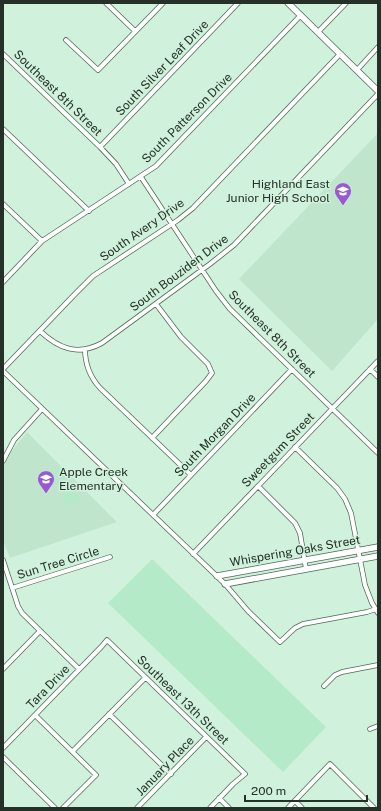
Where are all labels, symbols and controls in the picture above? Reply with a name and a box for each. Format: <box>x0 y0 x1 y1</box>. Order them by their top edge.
street label: South Silver Leaf Drive <box>113 17 211 119</box>
street label: Southeast 8th Street <box>11 47 105 139</box>
street label: South Patterson Drive <box>139 70 235 166</box>
place label: Highland East Junior High School <box>226 177 330 205</box>
school or university icon: Highland East Junior High School <box>333 181 353 206</box>
street label: South Avery Drive <box>97 196 187 264</box>
street label: South Bouziden Drive <box>127 231 231 315</box>
street label: Southeast 8th Street <box>226 288 319 381</box>
street label: South Morgan Drive <box>172 390 259 480</box>
street label: Sweetgum Street <box>239 410 317 490</box>
place label: Apple Creek Elementary <box>59 465 128 493</box>
school or university icon: Apple Creek Elementary <box>36 469 56 494</box>
street label: Whispering Oaks Street <box>229 533 362 569</box>
street label: Sun Tree Circle <box>15 544 101 582</box>
street label: Southeast 13th Street <box>134 653 232 748</box>
street label: Tara Drive <box>24 662 73 712</box>
street label: January Place <box>133 733 197 799</box>
scale bar <box>245 777 367 803</box>
text: 200 m <box>251 784 286 798</box>

